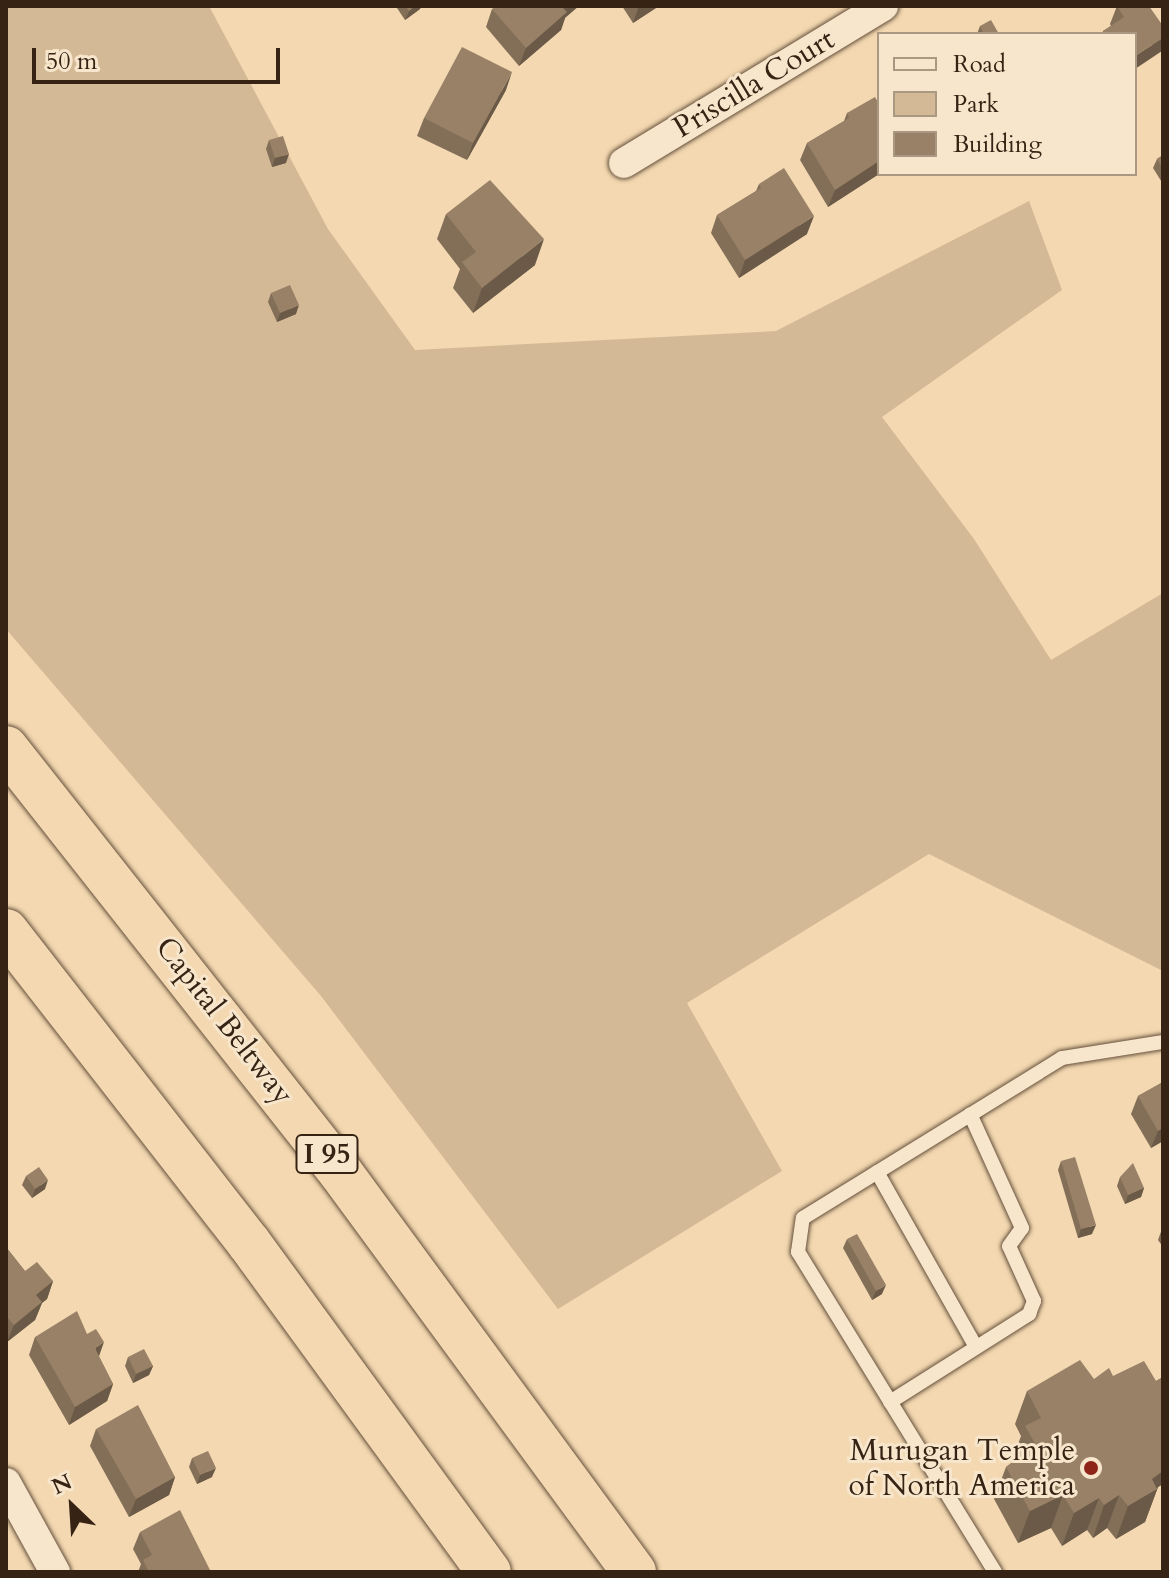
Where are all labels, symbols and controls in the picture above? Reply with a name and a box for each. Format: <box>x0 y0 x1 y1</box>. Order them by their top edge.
street label: Priscilla Court <box>667 22 841 146</box>
scale bar <box>36 32 284 82</box>
legend <box>877 32 1137 176</box>
text: 50 m <box>46 45 97 78</box>
text: Road <box>953 48 1006 81</box>
text: Park <box>953 88 999 121</box>
text: Building <box>953 128 1042 161</box>
street label: Capital Beltway <box>148 930 300 1112</box>
road number: I 95 <box>295 1130 359 1178</box>
place label: Murugan Temple of North America <box>848 1433 1075 1504</box>
marker: Murugan Temple of North America <box>1082 1459 1100 1477</box>
north arrow <box>32 1466 112 1546</box>
text: N <box>47 1467 77 1502</box>

